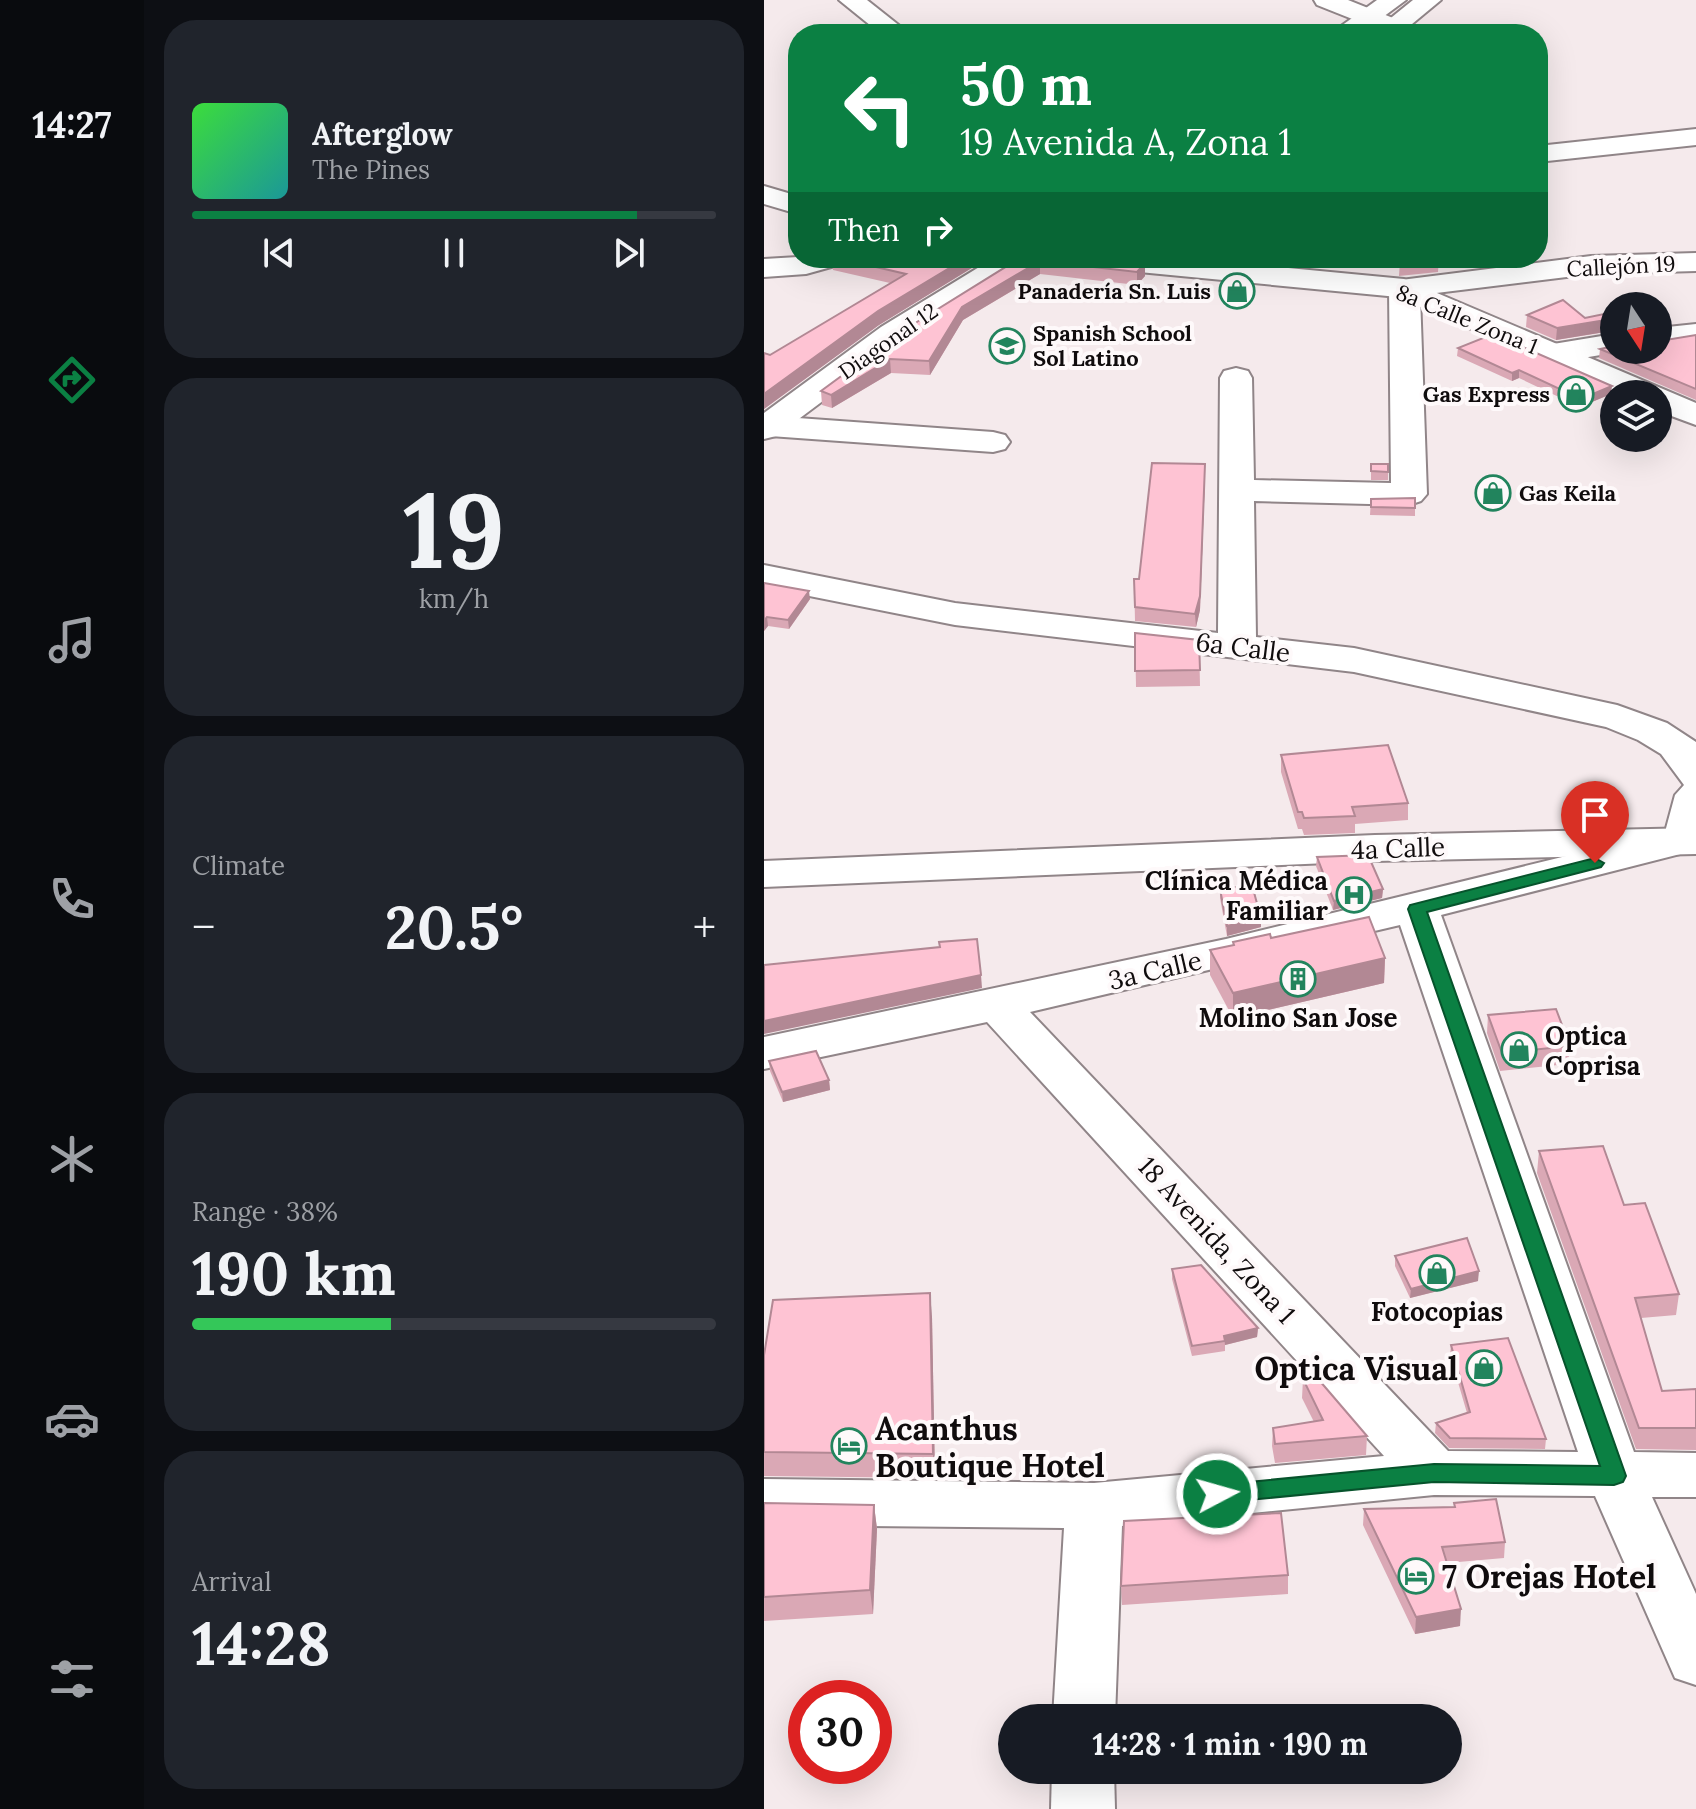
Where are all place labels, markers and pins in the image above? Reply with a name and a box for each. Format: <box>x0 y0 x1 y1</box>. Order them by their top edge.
shop icon: Panadería Sn. Luis <box>1218 272 1256 310</box>
place label: Panadería Sn. Luis <box>1018 277 1211 305</box>
place label: Spanish School Sol Latino <box>1033 319 1192 372</box>
school or university icon: Spanish School Sol Latino <box>988 327 1026 365</box>
shop icon: Gas Express <box>1557 375 1595 413</box>
place label: Gas Express <box>1423 380 1550 408</box>
shop icon: Gas Keila <box>1474 474 1512 512</box>
place label: Gas Keila <box>1519 479 1617 507</box>
pin <box>1561 781 1629 863</box>
place label: Clínica Médica Familiar <box>1145 864 1329 927</box>
hospital icon: Clínica Médica Familiar <box>1335 876 1373 914</box>
building icon: Molino San Jose <box>1279 960 1317 998</box>
place label: Molino San Jose <box>1199 1001 1397 1034</box>
place label: Optica Coprisa <box>1545 1019 1641 1082</box>
shop icon: Optica Coprisa <box>1500 1031 1538 1069</box>
shop icon: Fotocopias <box>1418 1254 1456 1292</box>
place label: Fotocopias <box>1371 1295 1503 1328</box>
place label: Optica Visual <box>1254 1348 1458 1389</box>
shop icon: Optica Visual <box>1465 1349 1503 1387</box>
place label: Acanthus Boutique Hotel <box>875 1408 1105 1486</box>
hotel icon: Acanthus Boutique Hotel <box>830 1427 868 1465</box>
place label: 7 Orejas Hotel <box>1442 1556 1656 1597</box>
hotel icon: 7 Orejas Hotel <box>1397 1557 1435 1595</box>

